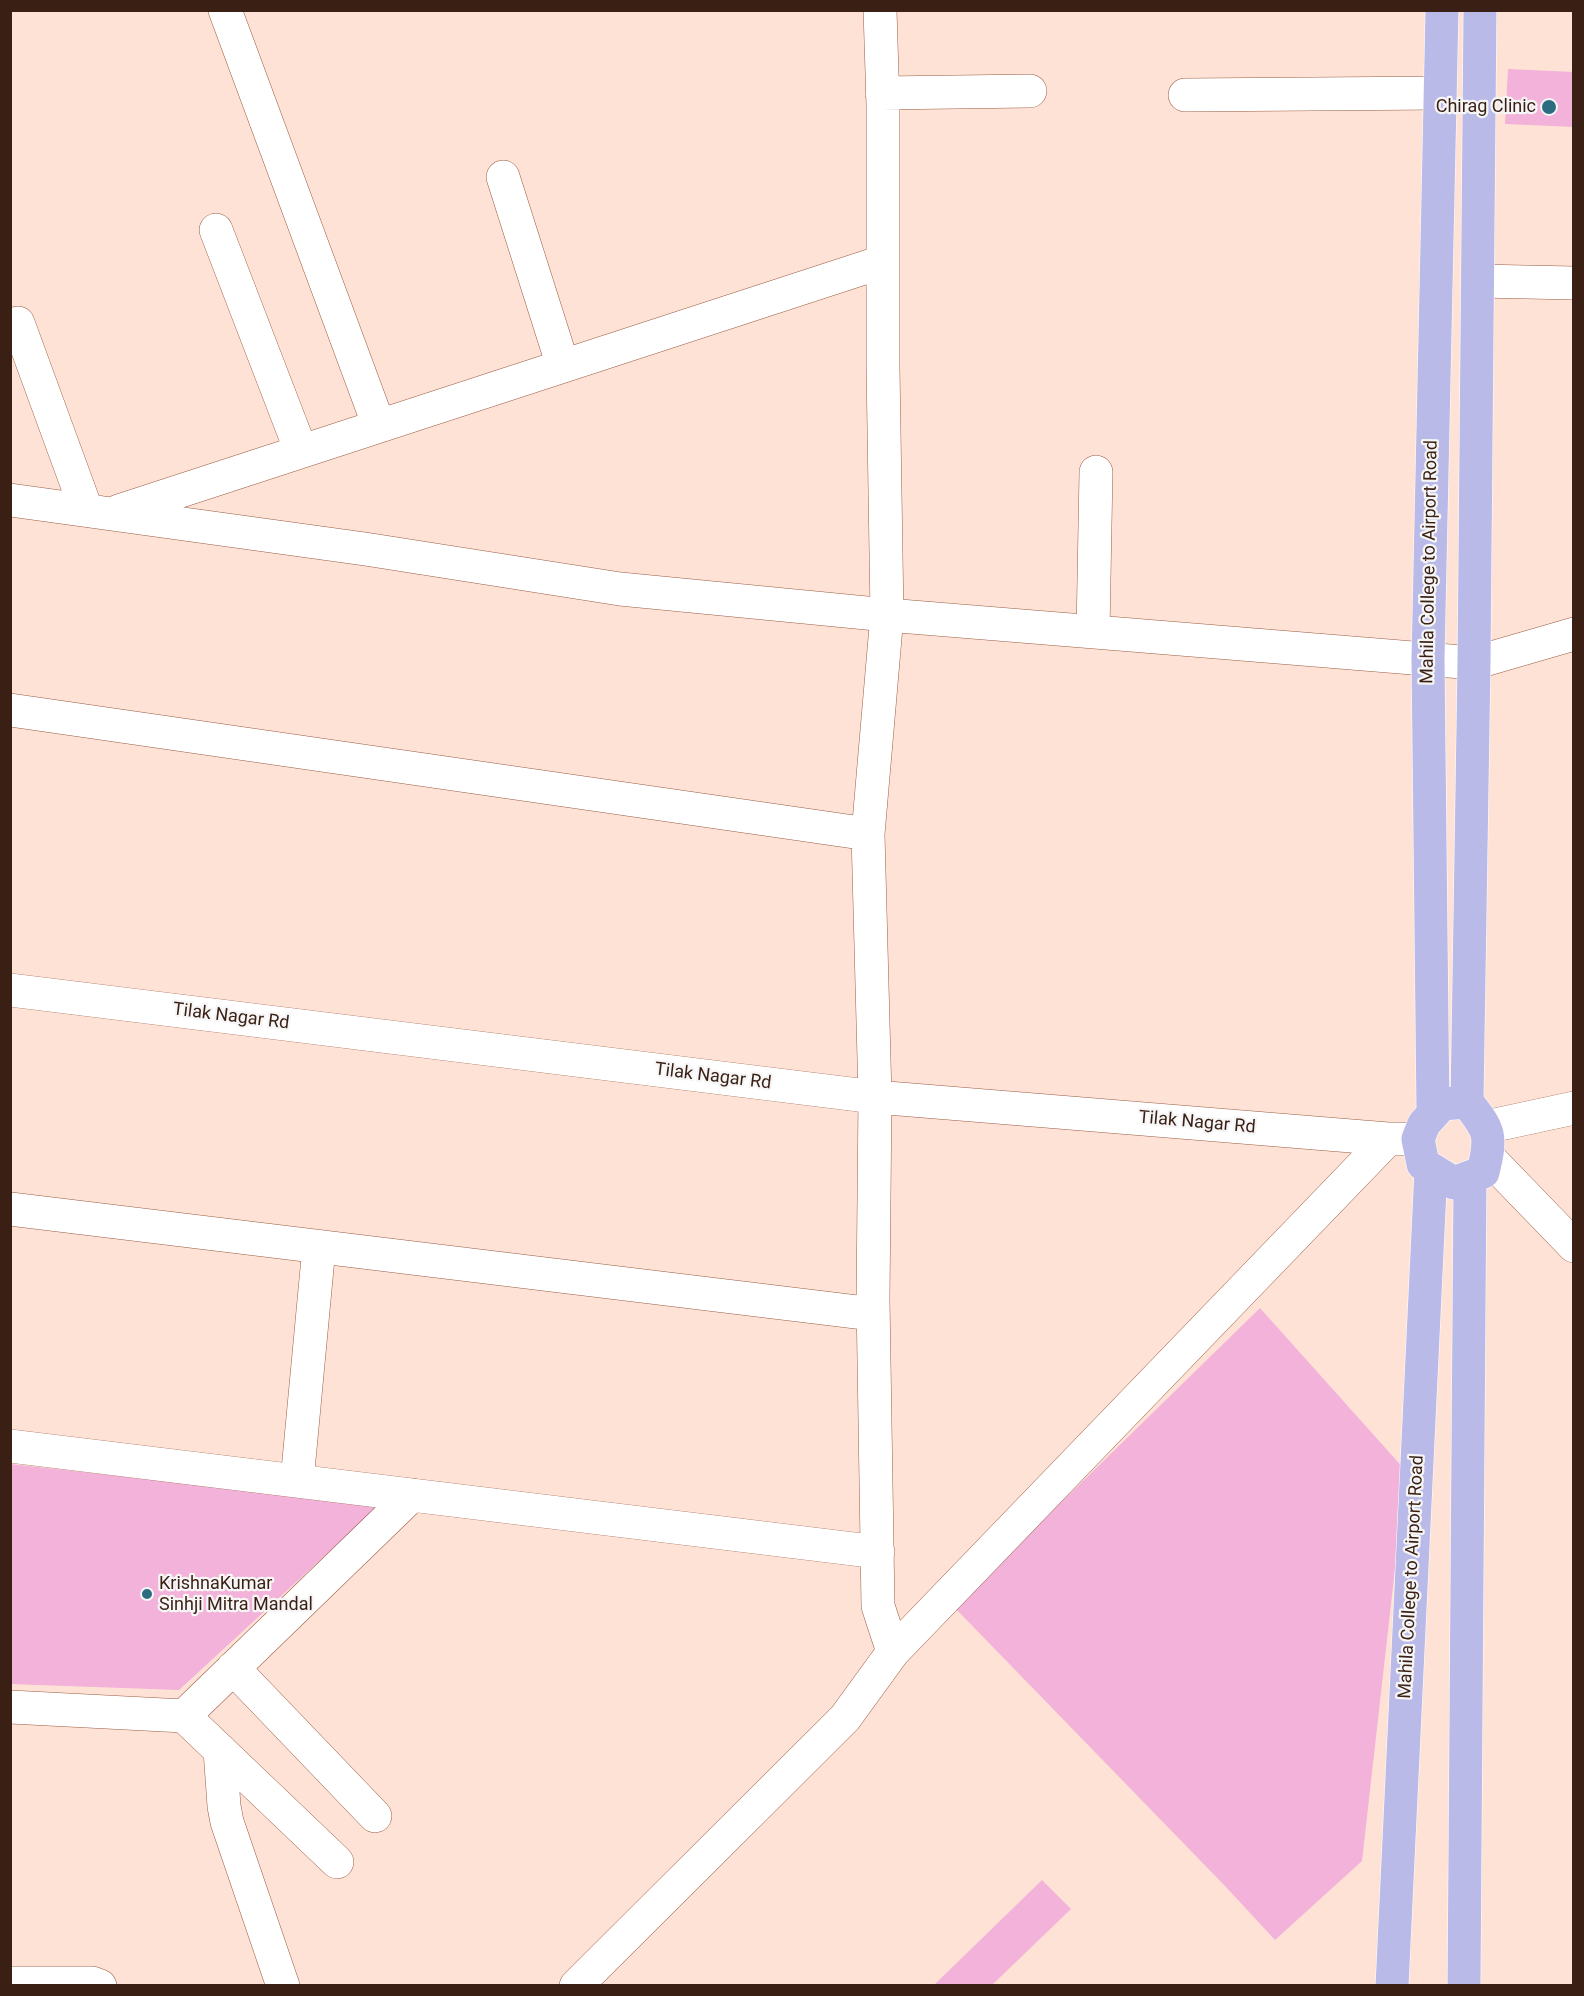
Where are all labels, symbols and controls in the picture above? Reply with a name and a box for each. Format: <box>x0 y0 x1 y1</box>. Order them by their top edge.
place label: Chirag Clinic <box>1436 96 1536 118</box>
marker: Chirag Clinic <box>1540 98 1558 116</box>
street label: Mahila College to Airport Road <box>1417 440 1443 684</box>
street label: Tilak Nagar Rd <box>172 999 290 1035</box>
street label: Tilak Nagar Rd <box>654 1059 772 1095</box>
street label: Tilak Nagar Rd <box>1138 1107 1256 1139</box>
street label: Mahila College to Airport Road <box>1395 1455 1429 1699</box>
place label: KrishnaKumar Sinhji Mitra Mandal <box>159 1573 313 1616</box>
marker: KrishnaKumar Sinhji Mitra Mandal <box>140 1587 154 1601</box>

